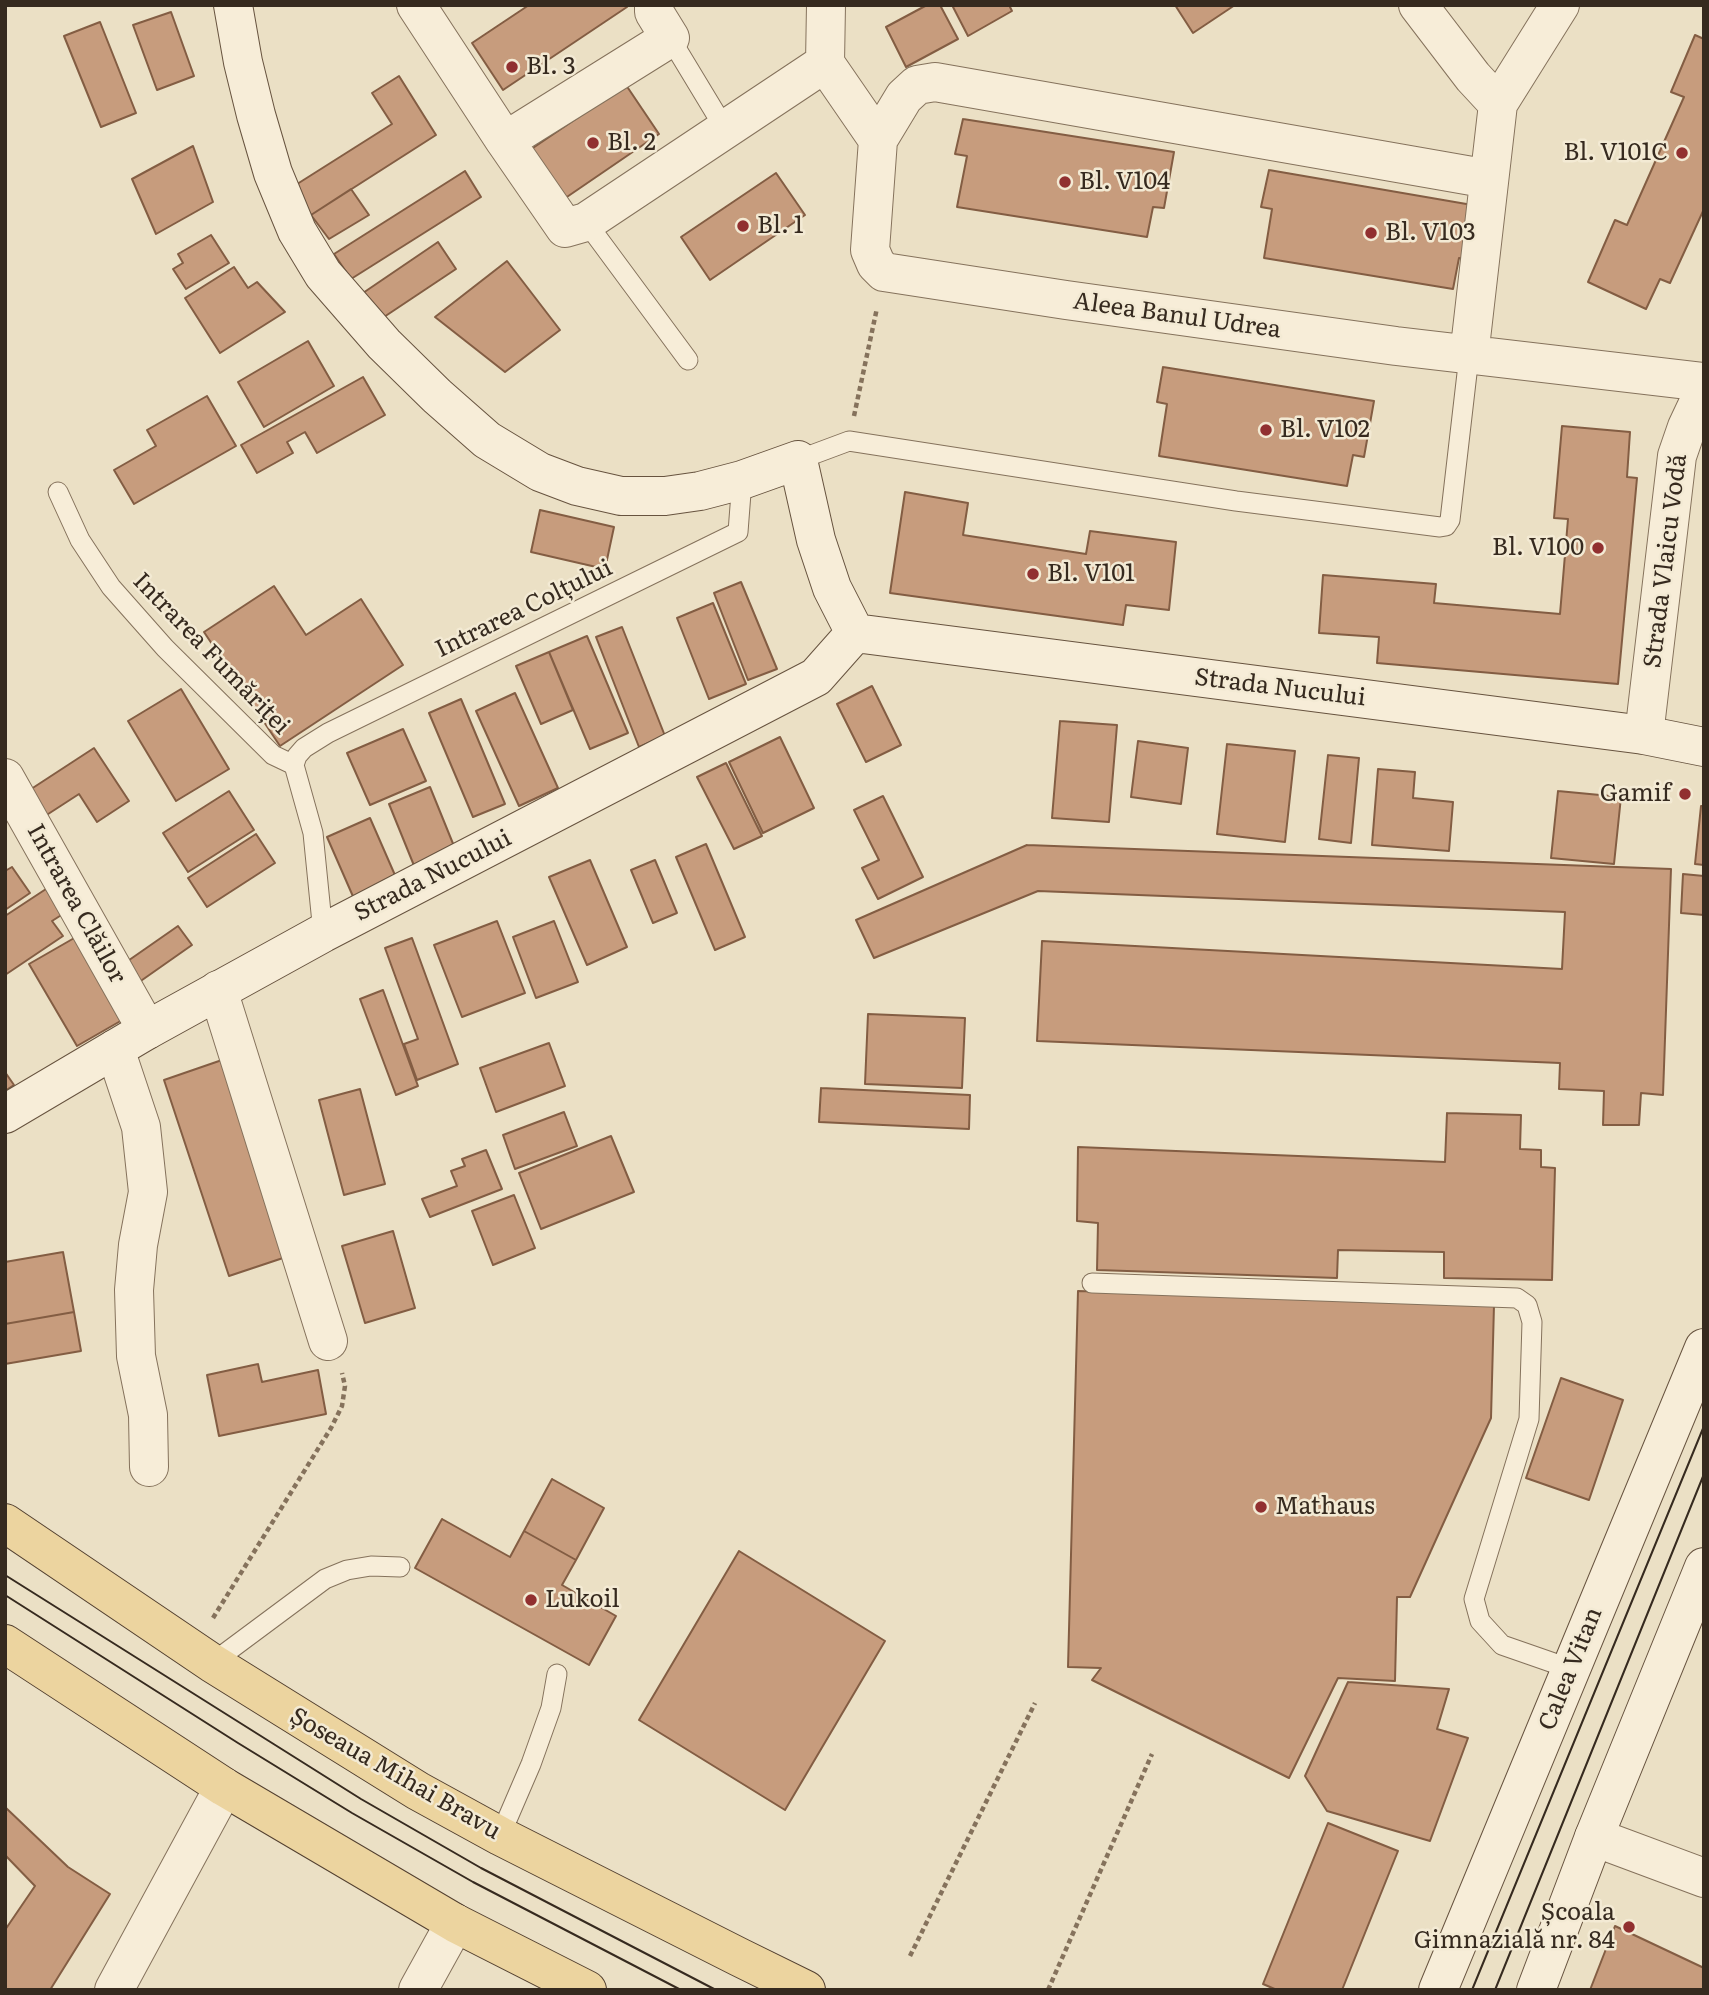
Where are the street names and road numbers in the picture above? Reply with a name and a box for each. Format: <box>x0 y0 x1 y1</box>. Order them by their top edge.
street label: Aleea Banul Udrea <box>1071 287 1283 345</box>
street label: Strada Vlaicu Vodă <box>1639 452 1693 670</box>
street label: Intrarea Colțului <box>431 554 617 664</box>
street label: Intrarea Fumăriței <box>126 567 296 741</box>
street label: Strada Nucului <box>1193 663 1367 713</box>
street label: Intrarea Clăilor <box>20 819 132 989</box>
street label: Strada Nucului <box>350 824 516 928</box>
street label: Calea Vitan <box>1533 1603 1609 1735</box>
street label: Șoseaua Mihai Bravu <box>284 1702 506 1846</box>

